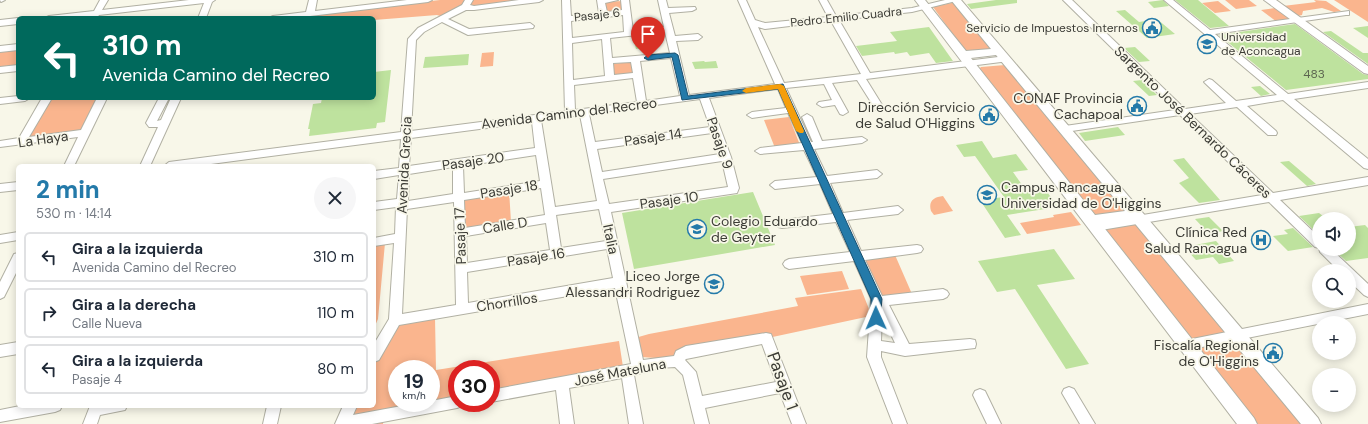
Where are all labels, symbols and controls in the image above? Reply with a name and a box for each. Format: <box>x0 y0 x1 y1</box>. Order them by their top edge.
street label: Pedro Emilio Cuadra <box>789 3 903 31</box>
street label: Pasaje 6 <box>573 5 621 25</box>
pin <box>631 17 665 58</box>
public building icon: Servicio de Impuestos Internos <box>1141 17 1163 39</box>
place label: Servicio de Impuestos Internos <box>966 20 1138 36</box>
icon: arrive <box>637 23 659 45</box>
text: 310 m <box>102 27 182 64</box>
place label: Universidad de Aconcagua <box>1221 29 1301 59</box>
icon: left <box>36 32 88 84</box>
school or university icon: Universidad de Aconcagua <box>1196 33 1218 55</box>
street label: Sargento José Bernardo Cáceres <box>1110 42 1276 202</box>
text: Avenida Camino del Recreo <box>102 63 330 87</box>
house number: 483 <box>1303 66 1325 82</box>
place label: CONAF Provincia Cachapoal <box>1013 89 1123 123</box>
street label: Avenida Camino del Recreo <box>480 93 658 133</box>
public building icon: CONAF Provincia Cachapoal <box>1126 95 1148 117</box>
place label: Dirección Servicio de Salud O'Higgins <box>855 98 975 132</box>
public building icon: Dirección Servicio de Salud O'Higgins <box>978 104 1000 126</box>
street label: Pasaje 9 <box>703 115 737 172</box>
street label: Avenida Grecia <box>392 116 416 214</box>
street label: Pasaje 14 <box>623 124 683 150</box>
street label: La Haya <box>17 127 69 151</box>
street label: Pasaje 20 <box>441 148 505 174</box>
text: 2 min <box>36 174 100 205</box>
street label: Pasaje 18 <box>479 176 539 202</box>
button: close <box>314 177 356 219</box>
place label: Campus Rancagua Universidad de O'Higgins <box>1001 178 1161 212</box>
school or university icon: Campus Rancagua Universidad de O'Higgins <box>976 184 998 206</box>
street label: Pasaje 10 <box>638 187 700 213</box>
text: 530 m · 14:14 <box>36 205 112 222</box>
street label: Pasaje 17 <box>450 207 470 265</box>
place label: Colegio Eduardo de Geyter <box>711 212 818 246</box>
map controls <box>1312 212 1356 412</box>
button: sound <box>1312 212 1356 256</box>
street label: Calle D <box>481 213 529 237</box>
school or university icon: Colegio Eduardo de Geyter <box>686 218 708 240</box>
street label: Italia <box>599 222 623 256</box>
place label: Clínica Red Salud Rancagua <box>1145 223 1247 257</box>
hospital icon: Clínica Red Salud Rancagua <box>1250 229 1272 251</box>
text: Gira a la izquierda <box>72 239 203 259</box>
street label: Pasaje 16 <box>506 244 566 270</box>
icon: left <box>38 246 60 268</box>
text: 310 m <box>313 247 354 267</box>
text: Avenida Camino del Recreo <box>72 259 237 276</box>
button: search <box>1312 264 1356 308</box>
place label: Liceo Jorge Alessandri Rodriguez <box>565 267 700 301</box>
school or university icon: Liceo Jorge Alessandri Rodriguez <box>703 273 725 295</box>
street label: Chorrillos <box>475 288 539 316</box>
text: Gira a la derecha <box>72 295 196 315</box>
position arrow <box>855 297 897 339</box>
icon: right <box>38 302 60 324</box>
text: 110 m <box>317 303 354 323</box>
text: Calle Nueva <box>72 315 142 332</box>
button: + <box>1312 316 1356 360</box>
place label: Fiscalía Regional de O'Higgins <box>1154 336 1259 370</box>
public building icon: Fiscalía Regional de O'Higgins <box>1262 342 1284 364</box>
street label: Pasaje 1 <box>762 349 804 413</box>
text: Gira a la izquierda <box>72 351 203 371</box>
street label: José Mateluna <box>573 354 667 390</box>
icon: left <box>38 358 60 380</box>
text: 80 m <box>317 359 354 379</box>
speed limit sign: 30 <box>448 360 500 412</box>
text: 19 <box>404 368 424 394</box>
button: − <box>1312 368 1356 412</box>
text: Pasaje 4 <box>72 371 122 388</box>
text: km/h <box>402 389 426 402</box>

